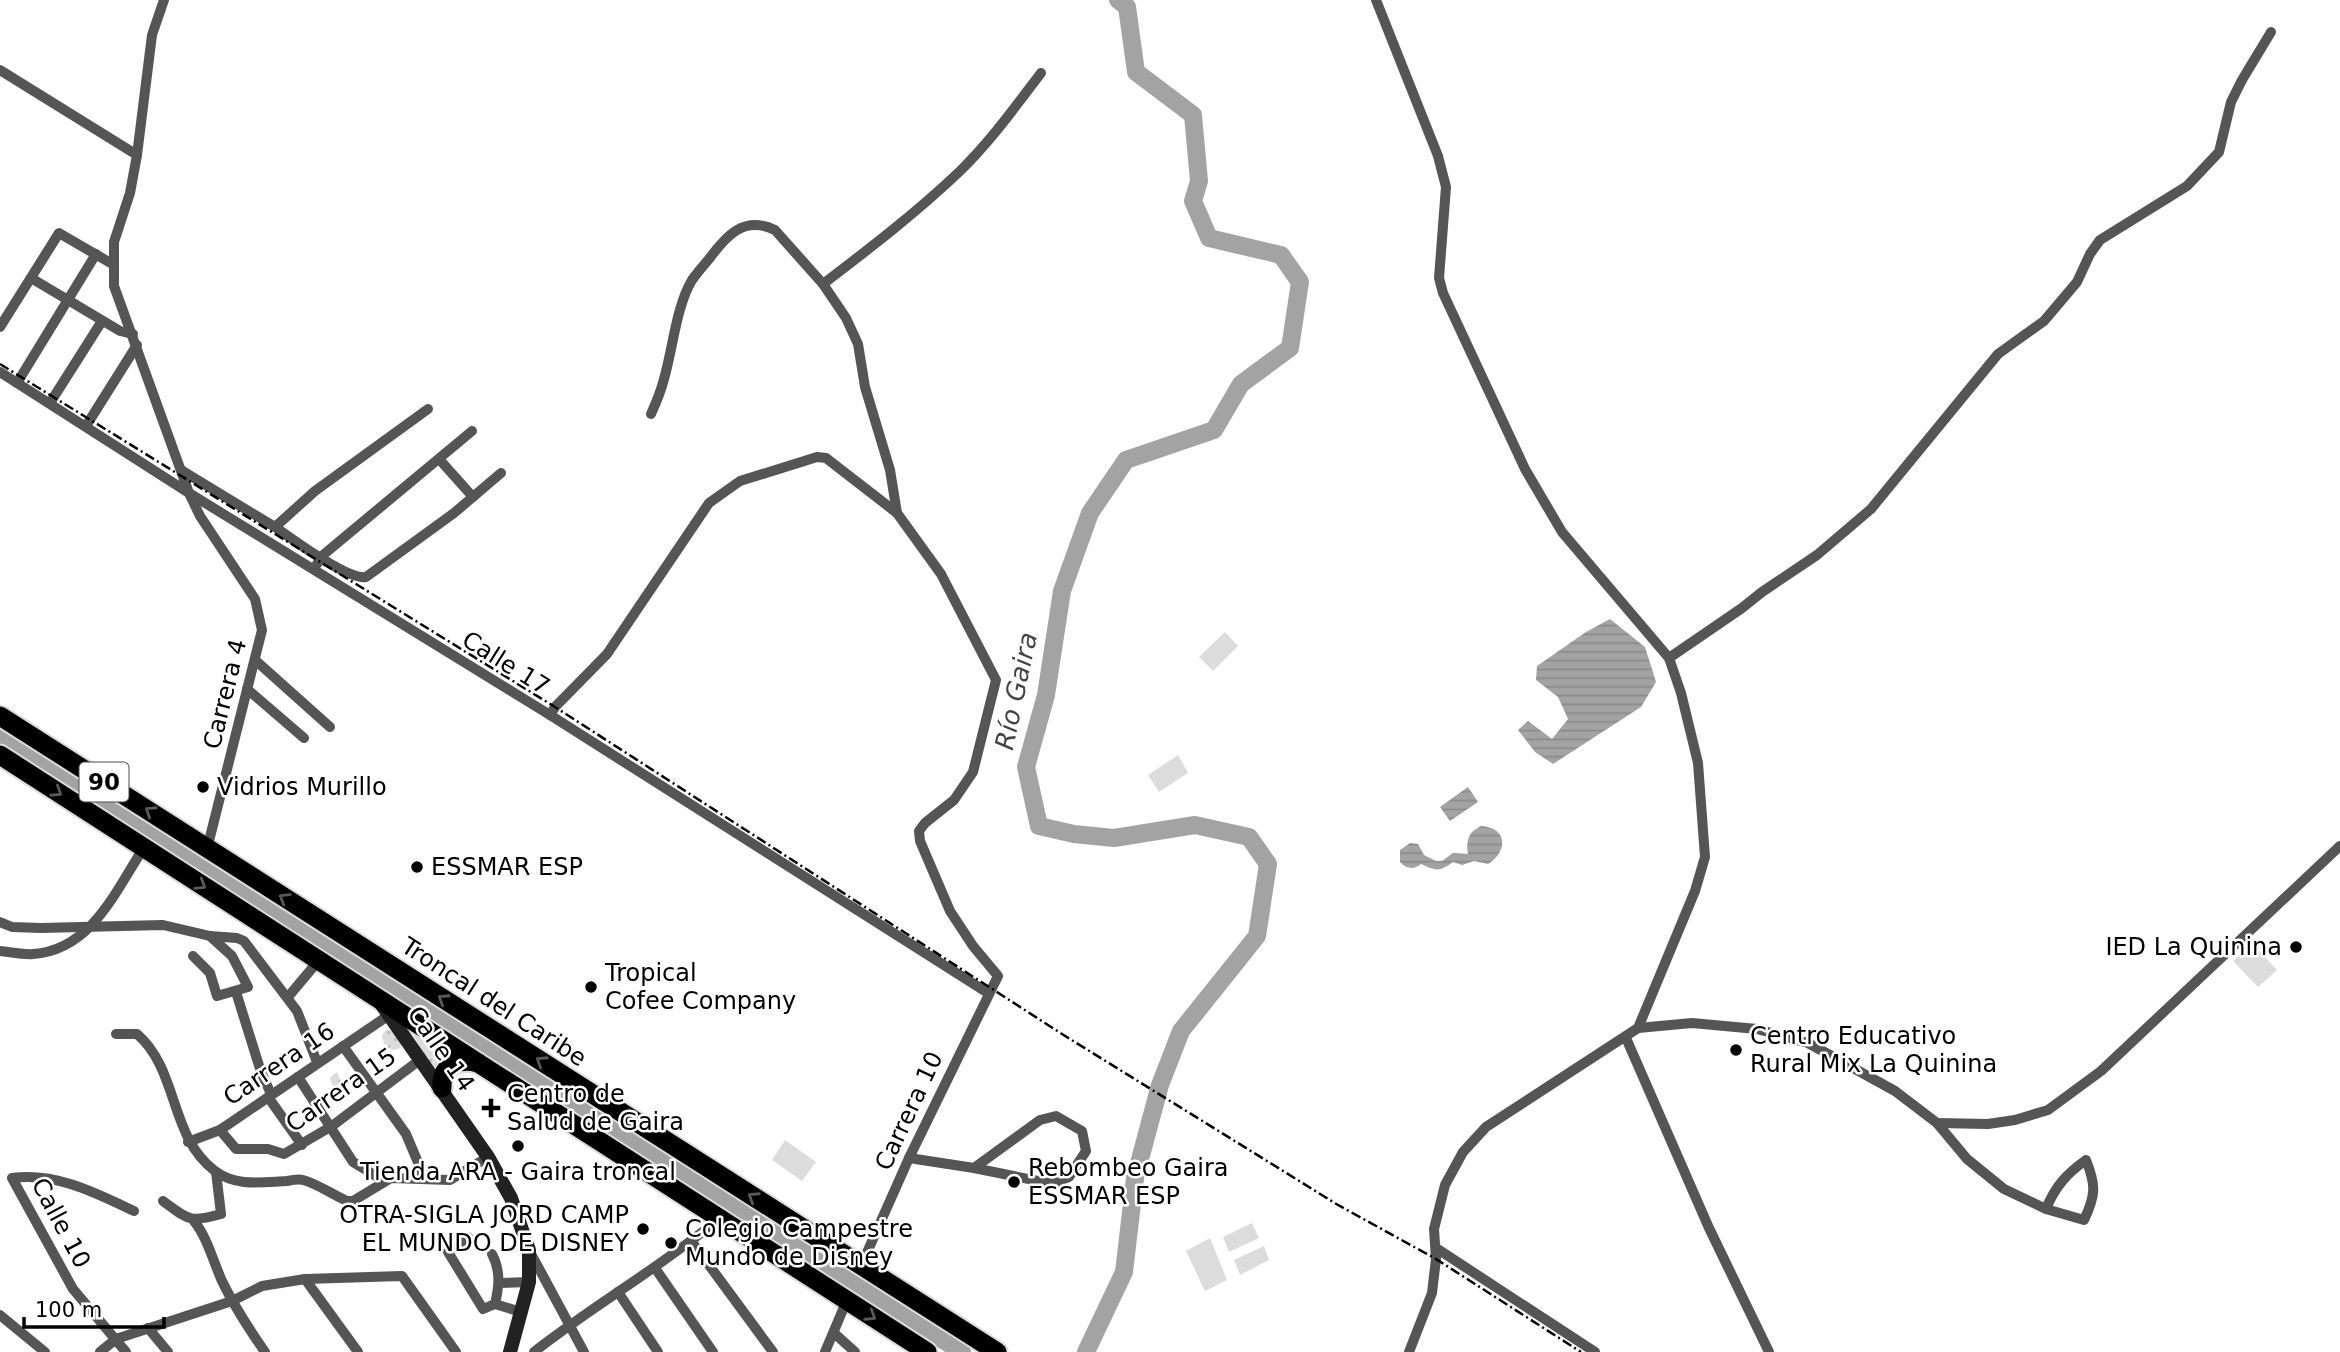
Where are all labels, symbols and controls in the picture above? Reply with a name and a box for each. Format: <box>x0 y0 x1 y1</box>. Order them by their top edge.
street label: Calle 17 <box>457 625 555 701</box>
water label: Río Gaira <box>989 629 1043 753</box>
street label: Carrera 4 <box>198 636 252 752</box>
road number: 90 <box>80 762 128 802</box>
place label: Vidrios Murillo <box>217 773 387 801</box>
marker: Vidrios Murillo <box>195 779 211 795</box>
one-way arrow <box>49 784 62 797</box>
one-way arrow <box>145 807 158 820</box>
place label: ESSMAR ESP <box>431 853 583 881</box>
marker: ESSMAR ESP <box>409 859 425 875</box>
one-way arrow <box>194 877 207 890</box>
one-way arrow <box>279 893 292 906</box>
street label: Troncal del Caribe <box>395 931 592 1072</box>
place label: IED La Quinina <box>2105 933 2282 961</box>
marker: IED La Quinina <box>2288 939 2304 955</box>
place label: Tropical Cofee Company <box>604 959 796 1015</box>
marker: Tropical Cofee Company <box>583 979 599 995</box>
one-way arrow <box>438 994 451 1007</box>
street label: Calle 14 <box>402 1001 480 1097</box>
street label: Carrera 16 <box>218 1017 340 1111</box>
place label: Centro Educativo Rural Mix La Quinina <box>1750 1022 1997 1078</box>
street label: Carrera 15 <box>281 1042 401 1138</box>
marker: Centro Educativo Rural Mix La Quinina <box>1728 1042 1744 1058</box>
street label: Carrera 10 <box>869 1047 949 1175</box>
one-way arrow <box>536 1057 549 1070</box>
place label: Centro de Salud de Gaira <box>507 1080 684 1136</box>
marker: Centro de Salud de Gaira <box>481 1098 501 1118</box>
marker: Tienda ARA - Gaira troncal <box>510 1138 526 1154</box>
place label: Rebombeo Gaira ESSMAR ESP <box>1028 1154 1229 1210</box>
place label: Tienda ARA - Gaira troncal <box>359 1158 676 1186</box>
street label: Calle 10 <box>26 1173 96 1273</box>
marker: Rebombeo Gaira ESSMAR ESP <box>1006 1174 1022 1190</box>
one-way arrow <box>748 1192 761 1205</box>
place label: OTRA-SIGLA JORD CAMP EL MUNDO DE DISNEY <box>339 1201 629 1257</box>
place label: Colegio Campestre Mundo de Disney <box>685 1215 913 1271</box>
marker: OTRA-SIGLA JORD CAMP EL MUNDO DE DISNEY <box>635 1221 651 1237</box>
marker: Colegio Campestre Mundo de Disney <box>663 1235 679 1251</box>
scale bar <box>24 1286 164 1330</box>
text: 100 m <box>35 1298 102 1322</box>
one-way arrow <box>863 1307 876 1320</box>

